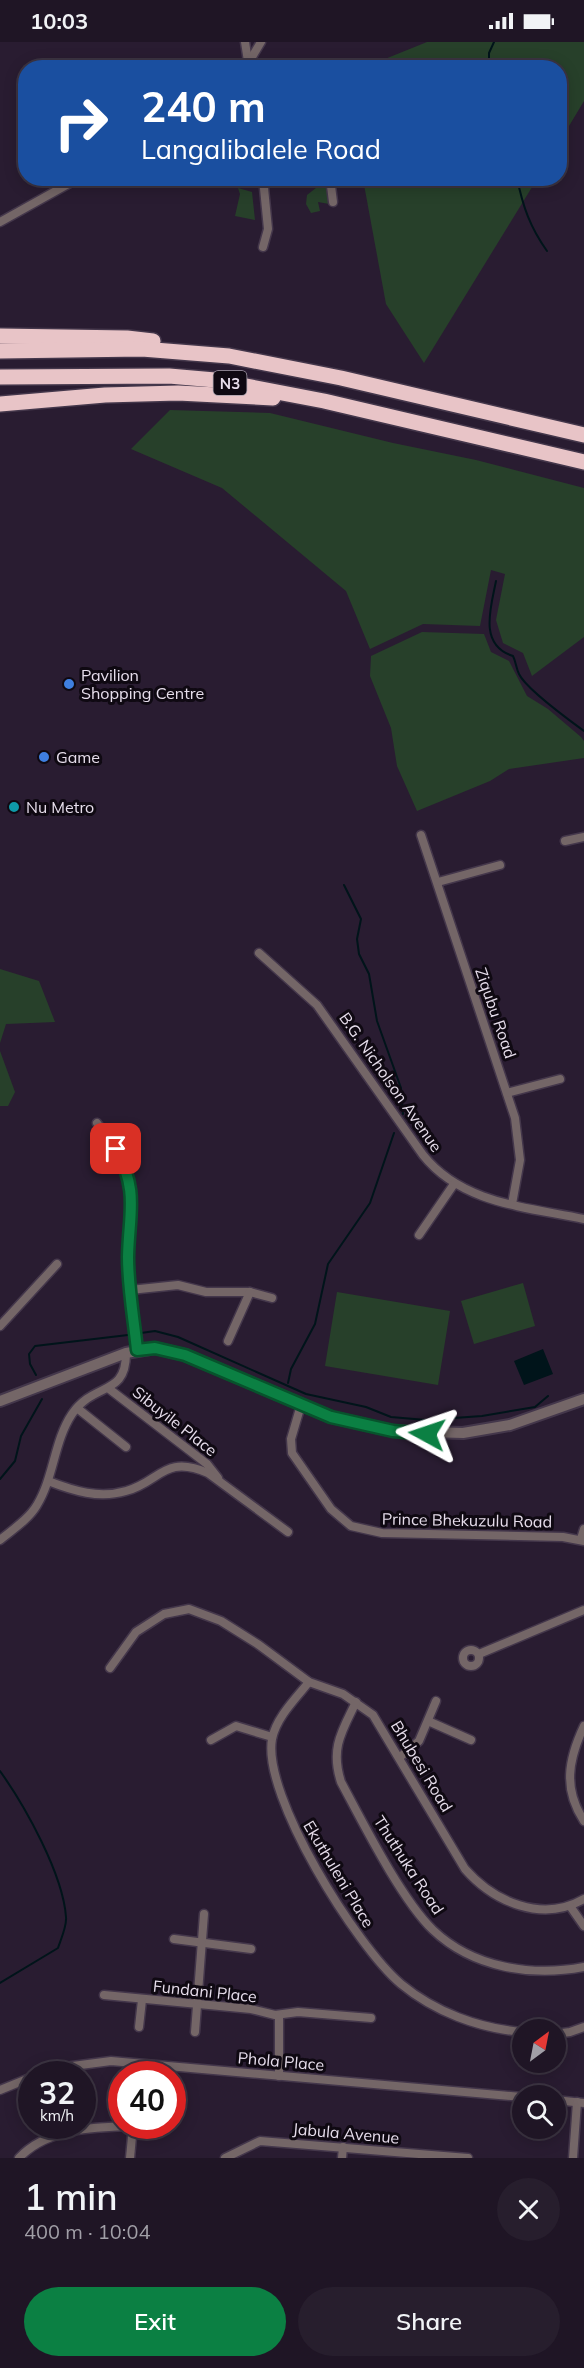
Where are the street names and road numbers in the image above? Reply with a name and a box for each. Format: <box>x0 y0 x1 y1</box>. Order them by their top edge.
road number: N3 <box>214 371 246 395</box>
street label: Ziqubu Road <box>471 965 521 1061</box>
street label: B.G. Nicholson Avenue <box>335 1008 447 1156</box>
street label: Sibuyile Place <box>129 1382 221 1460</box>
street label: Prince Bhekuzulu Road <box>382 1509 552 1531</box>
street label: Bhubesi Road <box>387 1717 457 1815</box>
street label: Thuthuka Road <box>370 1812 448 1918</box>
street label: Ekuthuleni Place <box>299 1817 379 1931</box>
street label: Fundani Place <box>152 1976 258 2006</box>
street label: Phola Place <box>237 2047 325 2075</box>
street label: Jabula Avenue <box>292 2118 400 2148</box>

